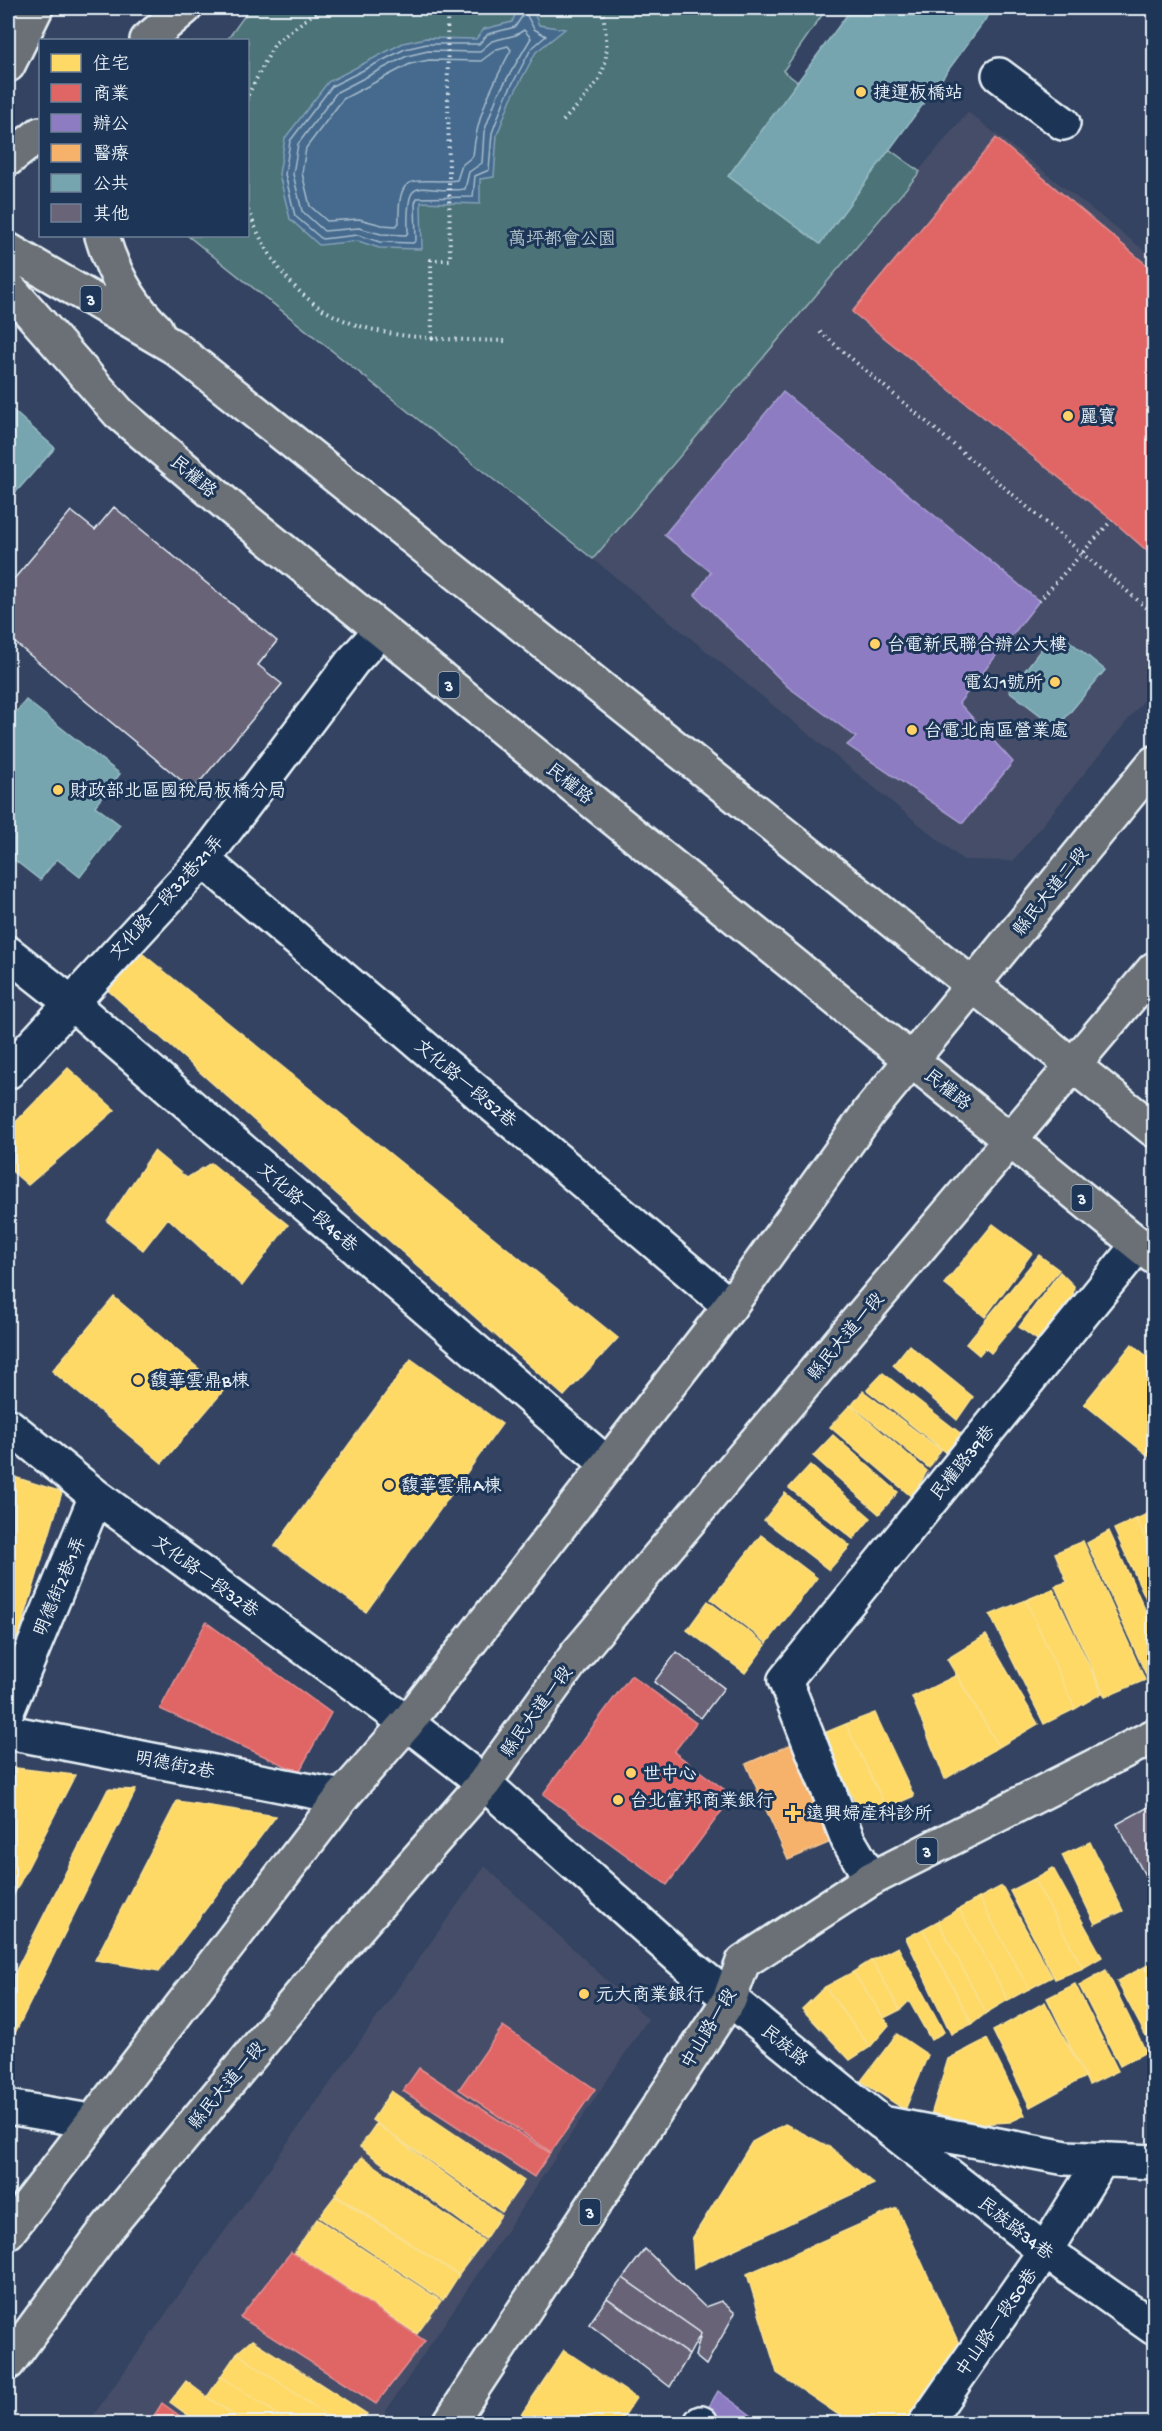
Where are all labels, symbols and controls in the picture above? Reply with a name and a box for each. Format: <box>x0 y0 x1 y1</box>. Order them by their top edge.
legend <box>39 39 249 237</box>
text: 住宅 <box>93 54 129 76</box>
place label: 捷運板橋站 <box>873 83 963 105</box>
text: 商業 <box>93 84 129 106</box>
marker: 捷運板橋站 <box>854 85 868 99</box>
text: 辦公 <box>93 114 129 136</box>
text: 醫療 <box>93 143 129 166</box>
text: 公共 <box>93 174 129 196</box>
text: 其他 <box>93 204 129 226</box>
park label: 萬坪都會公園 <box>508 229 616 251</box>
road number: 3 <box>80 286 101 312</box>
place label: 麗寶 <box>1080 407 1116 429</box>
marker: 麗寶 <box>1061 409 1075 423</box>
street label: 民權路 <box>165 452 220 503</box>
place label: 台電新民聯合辦公大樓 <box>887 635 1067 657</box>
marker: 台電新民聯合辦公大樓 <box>868 637 882 651</box>
road number: 3 <box>438 672 460 698</box>
place label: 電幻1號所 <box>964 673 1043 695</box>
marker: 電幻1號所 <box>1048 675 1062 689</box>
place label: 台電北南區營業處 <box>924 720 1068 743</box>
marker: 台電北南區營業處 <box>905 723 919 737</box>
street label: 民權路 <box>541 759 597 810</box>
place label: 財政部北區國稅局板橋分局 <box>70 781 286 803</box>
marker: 財政部北區國稅局板橋分局 <box>51 783 65 797</box>
street label: 文化路一段32巷21弄 <box>106 831 229 965</box>
street label: 縣民大道二段 <box>1009 843 1094 941</box>
street label: 文化路一段52巷 <box>409 1036 520 1134</box>
street label: 民權路 <box>919 1065 975 1116</box>
street label: 文化路一段46巷 <box>252 1159 361 1258</box>
road number: 3 <box>1072 1185 1092 1211</box>
street label: 縣民大道一段 <box>803 1289 890 1386</box>
place label: 馥華雲鼎B棟 <box>150 1371 249 1393</box>
marker: 馥華雲鼎B棟 <box>131 1373 145 1387</box>
street label: 民權路39巷 <box>927 1421 1001 1505</box>
place label: 馥華雲鼎A棟 <box>401 1476 502 1498</box>
marker: 馥華雲鼎A棟 <box>382 1478 396 1492</box>
street label: 文化路一段32巷 <box>147 1532 262 1624</box>
street label: 明德街2巷1弄 <box>30 1534 92 1640</box>
street label: 縣民大道一段 <box>497 1662 578 1762</box>
street label: 明德街2巷 <box>133 1747 216 1784</box>
place label: 世中心 <box>643 1764 697 1786</box>
marker: 世中心 <box>624 1766 638 1780</box>
place label: 台北富邦商業銀行 <box>630 1791 774 1813</box>
marker: 台北富邦商業銀行 <box>611 1793 625 1807</box>
marker: 遠興婦產科診所 <box>784 1804 802 1822</box>
place label: 遠興婦產科診所 <box>806 1804 932 1826</box>
road number: 3 <box>916 1838 938 1864</box>
place label: 元大商業銀行 <box>596 1985 704 2007</box>
street label: 中山路一段 <box>677 1985 742 2073</box>
marker: 元大商業銀行 <box>577 1987 591 2001</box>
street label: 民族路 <box>756 2021 812 2072</box>
street label: 縣民大道一段 <box>184 2038 271 2135</box>
street label: 民族路34巷 <box>973 2193 1057 2266</box>
road number: 3 <box>580 2199 600 2225</box>
street label: 中山路一段50巷 <box>952 2265 1043 2382</box>

